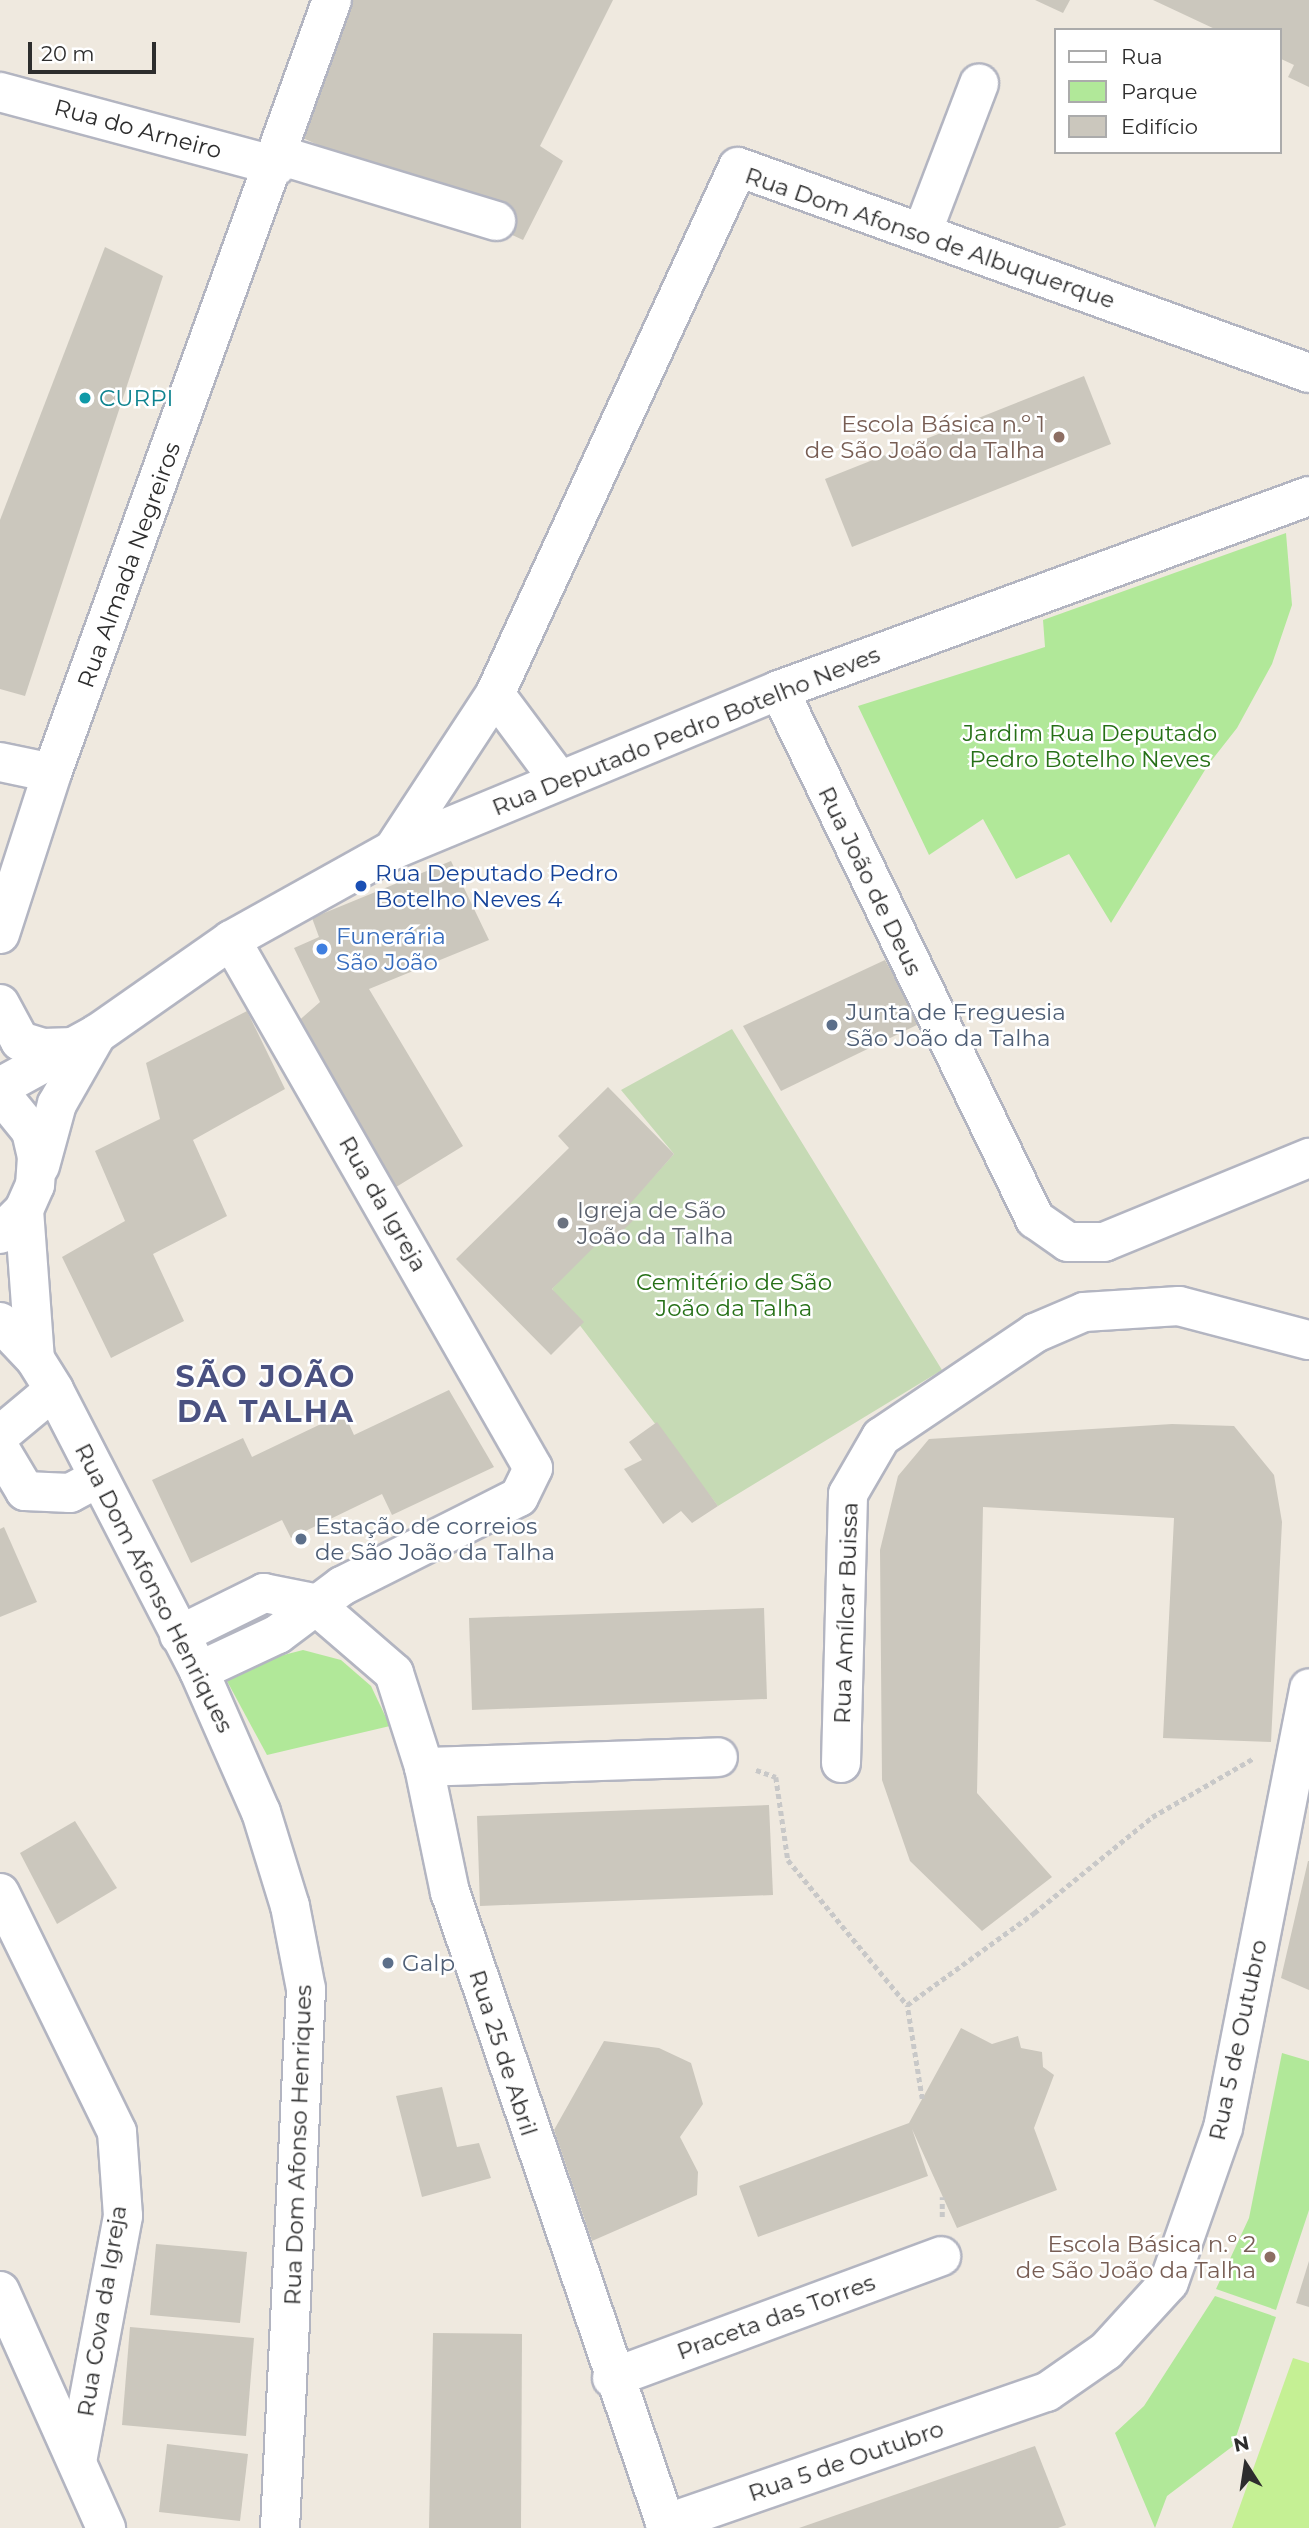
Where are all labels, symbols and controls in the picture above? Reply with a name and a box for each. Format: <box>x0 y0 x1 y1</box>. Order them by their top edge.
scale bar <box>32 28 159 72</box>
legend <box>1054 28 1281 154</box>
text: 20 m <box>41 41 95 66</box>
text: Rua <box>1121 44 1163 69</box>
text: Parque <box>1121 79 1197 104</box>
street label: Rua do Arneiro <box>51 93 225 165</box>
text: Edifício <box>1121 114 1198 139</box>
street label: Rua Dom Afonso de Albuquerque <box>741 162 1119 314</box>
place label: CURPI <box>99 384 173 412</box>
marker: CURPI <box>77 390 93 406</box>
place label: Escola Básica n.º 1 de São João da Talha <box>805 410 1045 464</box>
marker: Escola Básica n.º 1 de São João da Talha <box>1051 429 1067 445</box>
street label: Rua Almada Negreiros <box>72 438 186 692</box>
street label: Rua Deputado Pedro Botelho Neves <box>488 640 884 822</box>
park label: Jardim Rua Deputado Pedro Botelho Neves <box>963 719 1217 773</box>
street label: Rua João de Deus <box>812 782 928 980</box>
place label: Rua Deputado Pedro Botelho Neves 4 <box>375 859 618 913</box>
marker: Rua Deputado Pedro Botelho Neves 4 <box>353 878 369 894</box>
place label: Funerária São João <box>336 922 446 976</box>
marker: Funerária São João <box>314 941 330 957</box>
place label: Junta de Freguesia São João da Talha <box>846 998 1066 1052</box>
marker: Junta de Freguesia São João da Talha <box>824 1017 840 1033</box>
street label: Rua da Igreja <box>333 1131 433 1277</box>
place label: Igreja de São João da Talha <box>577 1196 733 1250</box>
marker: Igreja de São João da Talha <box>555 1215 571 1231</box>
park label: Cemitério de São João da Talha <box>636 1268 832 1322</box>
district label: SÃO JOÃO DA TALHA <box>177 1359 355 1430</box>
street label: Rua Dom Afonso Henriques <box>69 1439 239 1737</box>
street label: Rua Amílcar Buissa <box>828 1502 864 1724</box>
place label: Estação de correios de São João da Talha <box>315 1512 555 1566</box>
marker: Estação de correios de São João da Talha <box>293 1531 309 1547</box>
street label: Rua 5 de Outubro <box>1203 1937 1273 2143</box>
place label: Galp <box>402 1949 455 1977</box>
marker: Galp <box>380 1955 396 1971</box>
street label: Rua 25 de Abril <box>463 1967 543 2139</box>
street label: Rua Dom Afonso Henriques <box>279 1984 317 2306</box>
street label: Rua Cova da Igreja <box>72 2203 132 2419</box>
place label: Escola Básica n.º 2 de São João da Talha <box>1016 2230 1256 2284</box>
marker: Escola Básica n.º 2 de São João da Talha <box>1262 2249 1278 2265</box>
street label: Praceta das Torres <box>673 2268 879 2366</box>
street label: Rua 5 de Outubro <box>745 2415 947 2507</box>
north arrow <box>1211 2430 1281 2500</box>
text: N <box>1232 2431 1251 2457</box>

